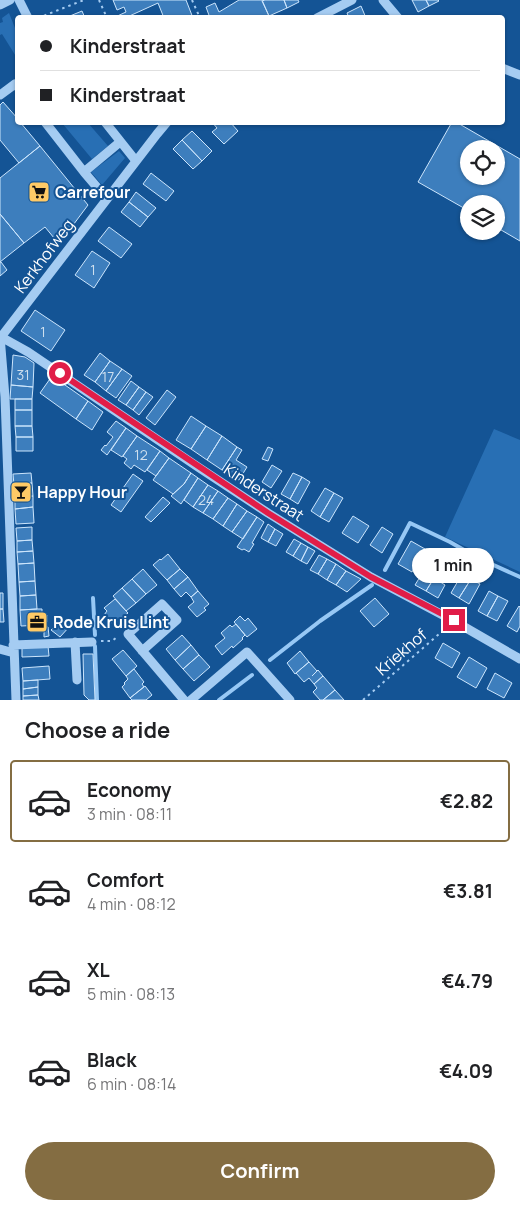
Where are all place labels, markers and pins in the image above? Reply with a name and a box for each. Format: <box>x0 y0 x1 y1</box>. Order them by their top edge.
supermarket icon: Carrefour <box>27 180 51 204</box>
place label: Carrefour <box>55 181 130 203</box>
bar icon: Happy Hour <box>9 480 33 504</box>
place label: Happy Hour <box>37 481 127 503</box>
office icon: Rode Kruis Lint <box>25 610 49 634</box>
place label: Rode Kruis Lint <box>53 611 169 633</box>

